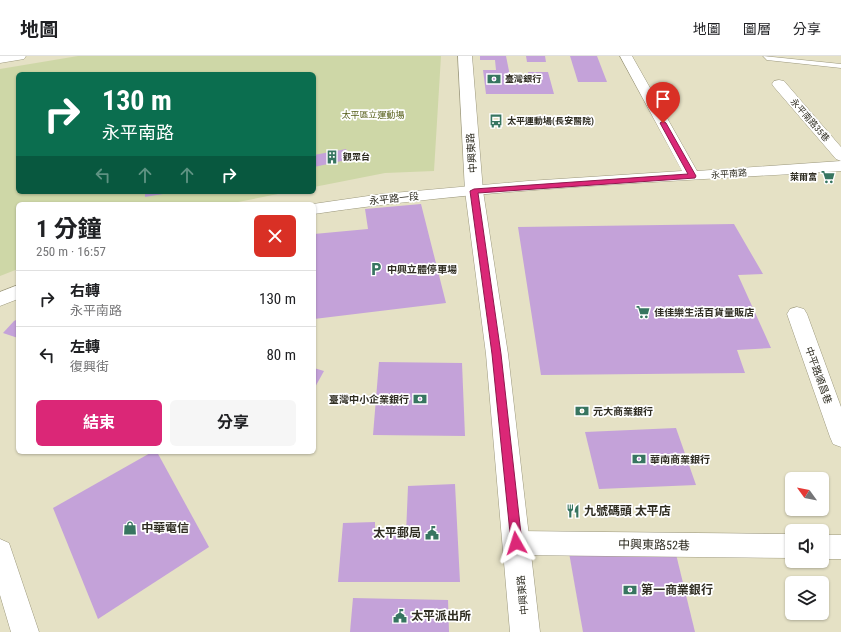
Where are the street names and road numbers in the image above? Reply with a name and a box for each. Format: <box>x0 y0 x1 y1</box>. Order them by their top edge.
street label: 永平南路35巷 <box>789 96 831 144</box>
street label: 中興東路 <box>465 133 478 173</box>
street label: 永平南路 <box>711 168 747 180</box>
street label: 永平路一段 <box>369 190 419 207</box>
street label: 中平路順昌巷 <box>803 345 834 405</box>
street label: 中興東路52巷 <box>618 537 690 553</box>
street label: 中興東路 <box>515 574 530 615</box>

